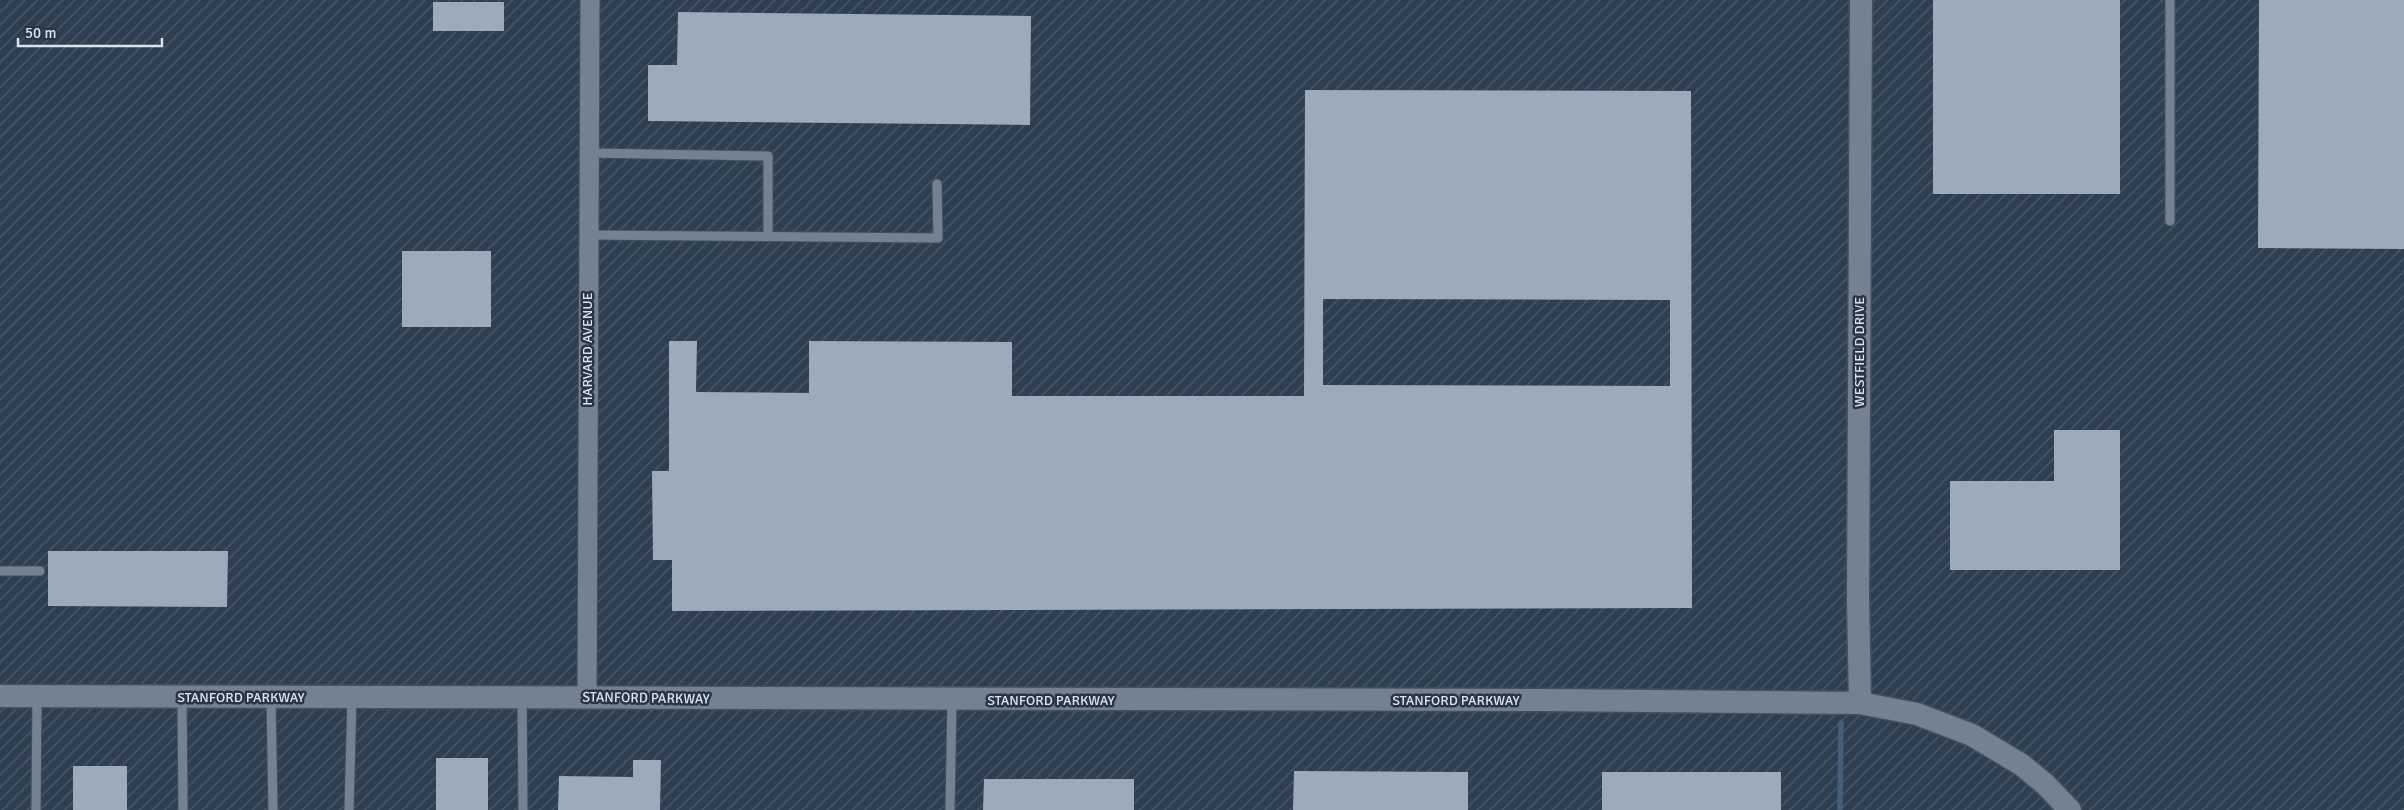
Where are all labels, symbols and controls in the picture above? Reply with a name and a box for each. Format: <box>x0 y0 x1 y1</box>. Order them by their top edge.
scale bar <box>18 15 161 47</box>
text: 50 m <box>25 24 56 42</box>
street label: HARVARD AVENUE <box>579 292 596 406</box>
street label: WESTFIELD DRIVE <box>1851 297 1868 407</box>
street label: STANFORD PARKWAY <box>582 688 710 708</box>
street label: STANFORD PARKWAY <box>177 689 305 706</box>
street label: STANFORD PARKWAY <box>987 692 1115 709</box>
street label: STANFORD PARKWAY <box>1392 692 1520 709</box>

